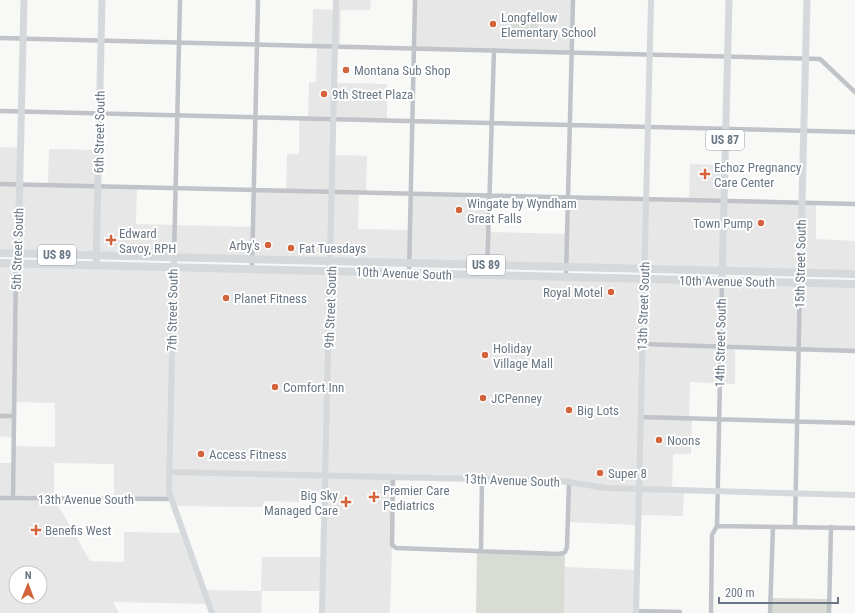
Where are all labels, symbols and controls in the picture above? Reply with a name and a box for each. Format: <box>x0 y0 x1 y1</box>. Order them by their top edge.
place label: Longfellow Elementary School <box>501 10 596 40</box>
marker: Longfellow Elementary School <box>488 19 498 29</box>
place label: Montana Sub Shop <box>354 63 451 78</box>
marker: Montana Sub Shop <box>341 65 351 75</box>
place label: 9th Street Plaza <box>332 87 413 102</box>
marker: 9th Street Plaza <box>319 89 329 99</box>
street label: 6th Street South <box>91 91 108 173</box>
road number: US 87 <box>706 130 744 150</box>
place label: Echoz Pregnancy Care Center <box>714 160 802 190</box>
marker: Echoz Pregnancy Care Center <box>699 168 711 180</box>
place label: Wingate by Wyndham Great Falls <box>467 196 577 226</box>
marker: Wingate by Wyndham Great Falls <box>454 205 464 215</box>
street label: 5th Street South <box>9 207 26 291</box>
place label: Town Pump <box>693 216 753 231</box>
marker: Town Pump <box>756 218 766 228</box>
street label: 15th Street South <box>792 219 809 309</box>
place label: Edward Savoy, RPH <box>119 226 176 256</box>
marker: Edward Savoy, RPH <box>106 235 116 245</box>
place label: Arby's <box>229 238 260 253</box>
marker: Arby's <box>263 240 273 250</box>
place label: Fat Tuesdays <box>299 241 366 256</box>
marker: Fat Tuesdays <box>286 243 296 253</box>
road number: US 89 <box>38 245 76 265</box>
road number: US 89 <box>467 255 505 275</box>
street label: 13th Street South <box>634 261 653 351</box>
street label: 10th Avenue South <box>356 264 452 283</box>
street label: 9th Street South <box>322 265 339 349</box>
street label: 7th Street South <box>164 269 181 351</box>
street label: 10th Avenue South <box>679 273 775 290</box>
place label: Royal Motel <box>543 285 603 300</box>
marker: Royal Motel <box>606 287 616 297</box>
place label: Planet Fitness <box>234 291 307 306</box>
marker: Planet Fitness <box>221 293 231 303</box>
street label: 14th Street South <box>712 298 729 388</box>
place label: Holiday Village Mall <box>493 341 553 371</box>
marker: Holiday Village Mall <box>480 350 490 360</box>
place label: Comfort Inn <box>283 380 344 395</box>
marker: Comfort Inn <box>270 382 280 392</box>
place label: JCPenney <box>491 391 542 406</box>
marker: JCPenney <box>478 393 488 403</box>
place label: Big Lots <box>577 403 619 418</box>
marker: Big Lots <box>564 405 574 415</box>
place label: Noons <box>667 433 700 448</box>
marker: Noons <box>654 435 664 445</box>
place label: Access Fitness <box>209 447 287 462</box>
marker: Access Fitness <box>196 449 206 459</box>
place label: Super 8 <box>608 466 647 481</box>
marker: Super 8 <box>595 468 605 478</box>
street label: 13th Avenue South <box>464 471 560 490</box>
place label: Premier Care Pediatrics <box>383 483 449 513</box>
place label: Big Sky Managed Care <box>264 488 339 518</box>
marker: Premier Care Pediatrics <box>368 491 380 503</box>
street label: 13th Avenue South <box>38 492 134 507</box>
marker: Big Sky Managed Care <box>341 497 351 507</box>
place label: Benefis West <box>45 523 112 538</box>
marker: Benefis West <box>30 524 42 536</box>
north arrow <box>8 565 48 605</box>
text: N <box>25 569 32 582</box>
scale bar <box>719 579 838 605</box>
text: 200 m <box>725 586 755 600</box>

